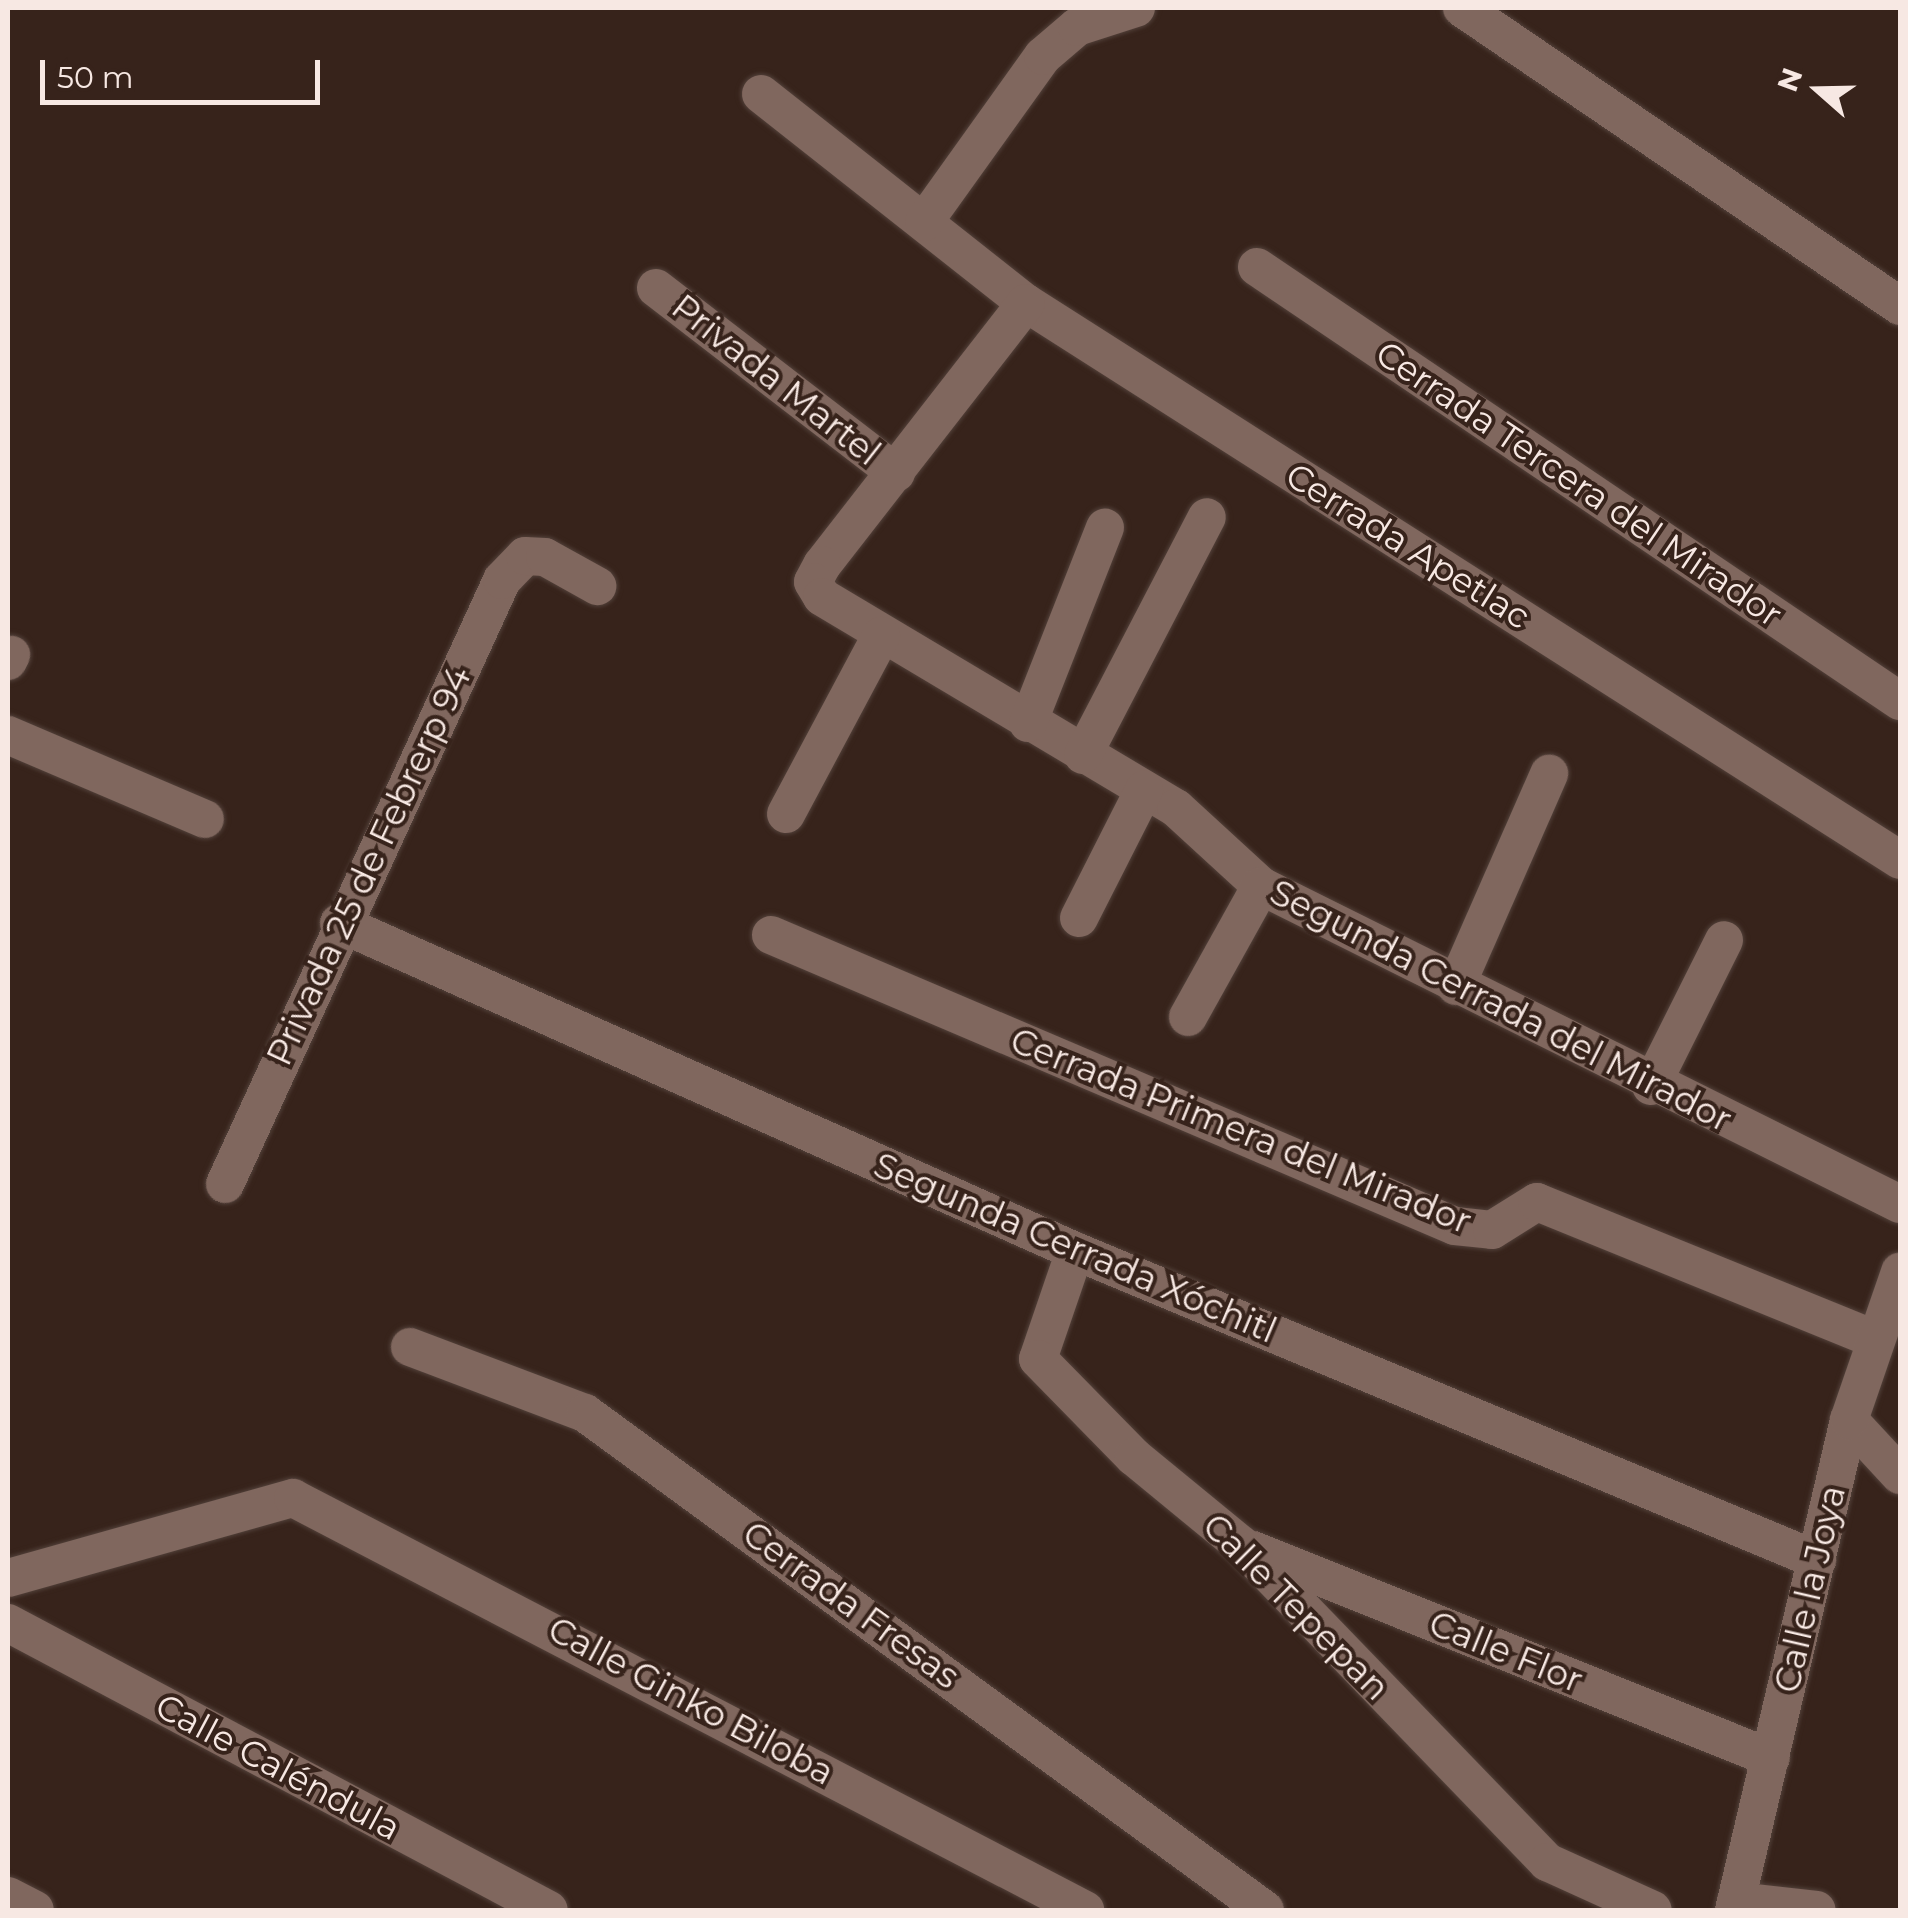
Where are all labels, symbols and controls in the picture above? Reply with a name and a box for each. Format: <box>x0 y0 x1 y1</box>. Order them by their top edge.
scale bar <box>45 40 325 102</box>
north arrow <box>1768 40 1868 140</box>
text: 50 m <box>57 59 134 96</box>
text: N <box>1770 63 1810 96</box>
street label: Privada Martel <box>663 286 889 474</box>
street label: Cerrada Tercera del Mirador <box>1368 332 1790 636</box>
street label: Cerrada Apetlac <box>1278 454 1538 638</box>
street label: Privada 25 de Febrerp 94 <box>258 660 480 1072</box>
street label: Segunda Cerrada del Mirador <box>1263 871 1739 1141</box>
street label: Cerrada Primera del Mirador <box>1004 1019 1478 1243</box>
street label: Segunda Cerrada Xóchitl <box>868 1144 1282 1352</box>
street label: Calle la Joya <box>1766 1481 1854 1697</box>
street label: Calle Tepepan <box>1194 1505 1398 1709</box>
street label: Cerrada Fresas <box>735 1512 967 1698</box>
street label: Calle Flor <box>1423 1602 1589 1702</box>
street label: Calle Ginko Biloba <box>541 1608 841 1794</box>
street label: Calle Caléndula <box>148 1685 408 1849</box>

